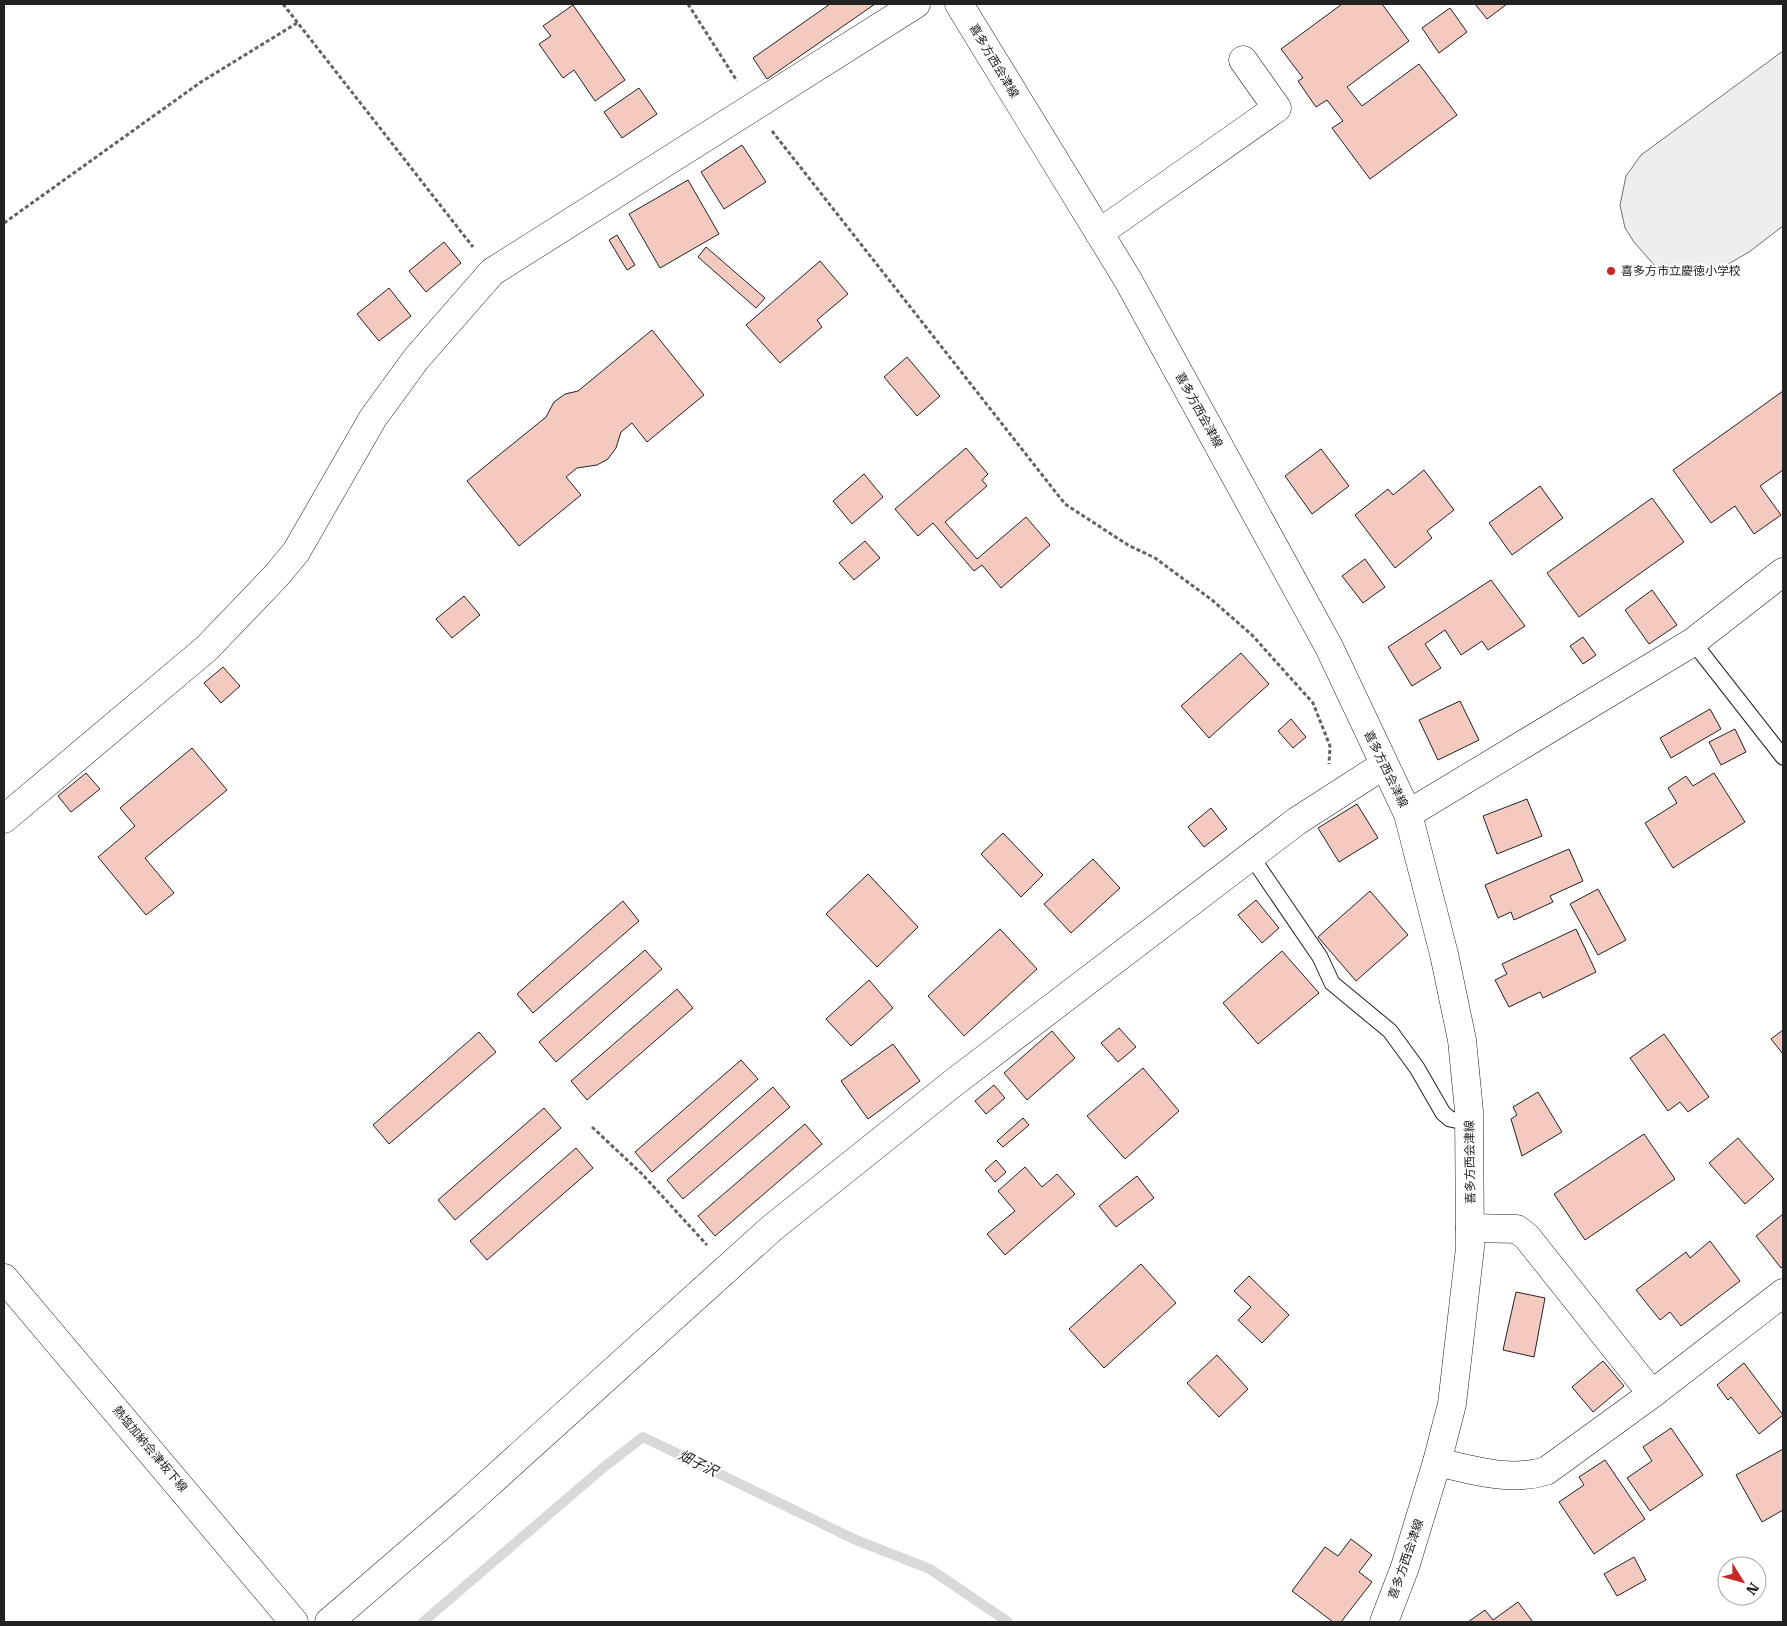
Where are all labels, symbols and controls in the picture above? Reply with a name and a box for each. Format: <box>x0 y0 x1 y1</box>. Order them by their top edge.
street label: 喜多方西会津線 <box>966 21 1022 101</box>
place label: 喜多方市立慶徳小学校 <box>1621 264 1741 278</box>
marker: 喜多方市立慶徳小学校 <box>1605 265 1617 277</box>
street label: 喜多方西会津線 <box>1173 370 1225 450</box>
street label: 喜多方西会津線 <box>1361 728 1411 810</box>
street label: 喜多方西会津線 <box>1462 1120 1478 1204</box>
street label: 熱塩加納会津坂下線 <box>110 1403 190 1495</box>
water label: 畑子沢 <box>676 1447 722 1480</box>
street label: 喜多方西会津線 <box>1386 1517 1426 1601</box>
north arrow <box>1717 1556 1767 1606</box>
text: N <box>1743 1580 1762 1598</box>

